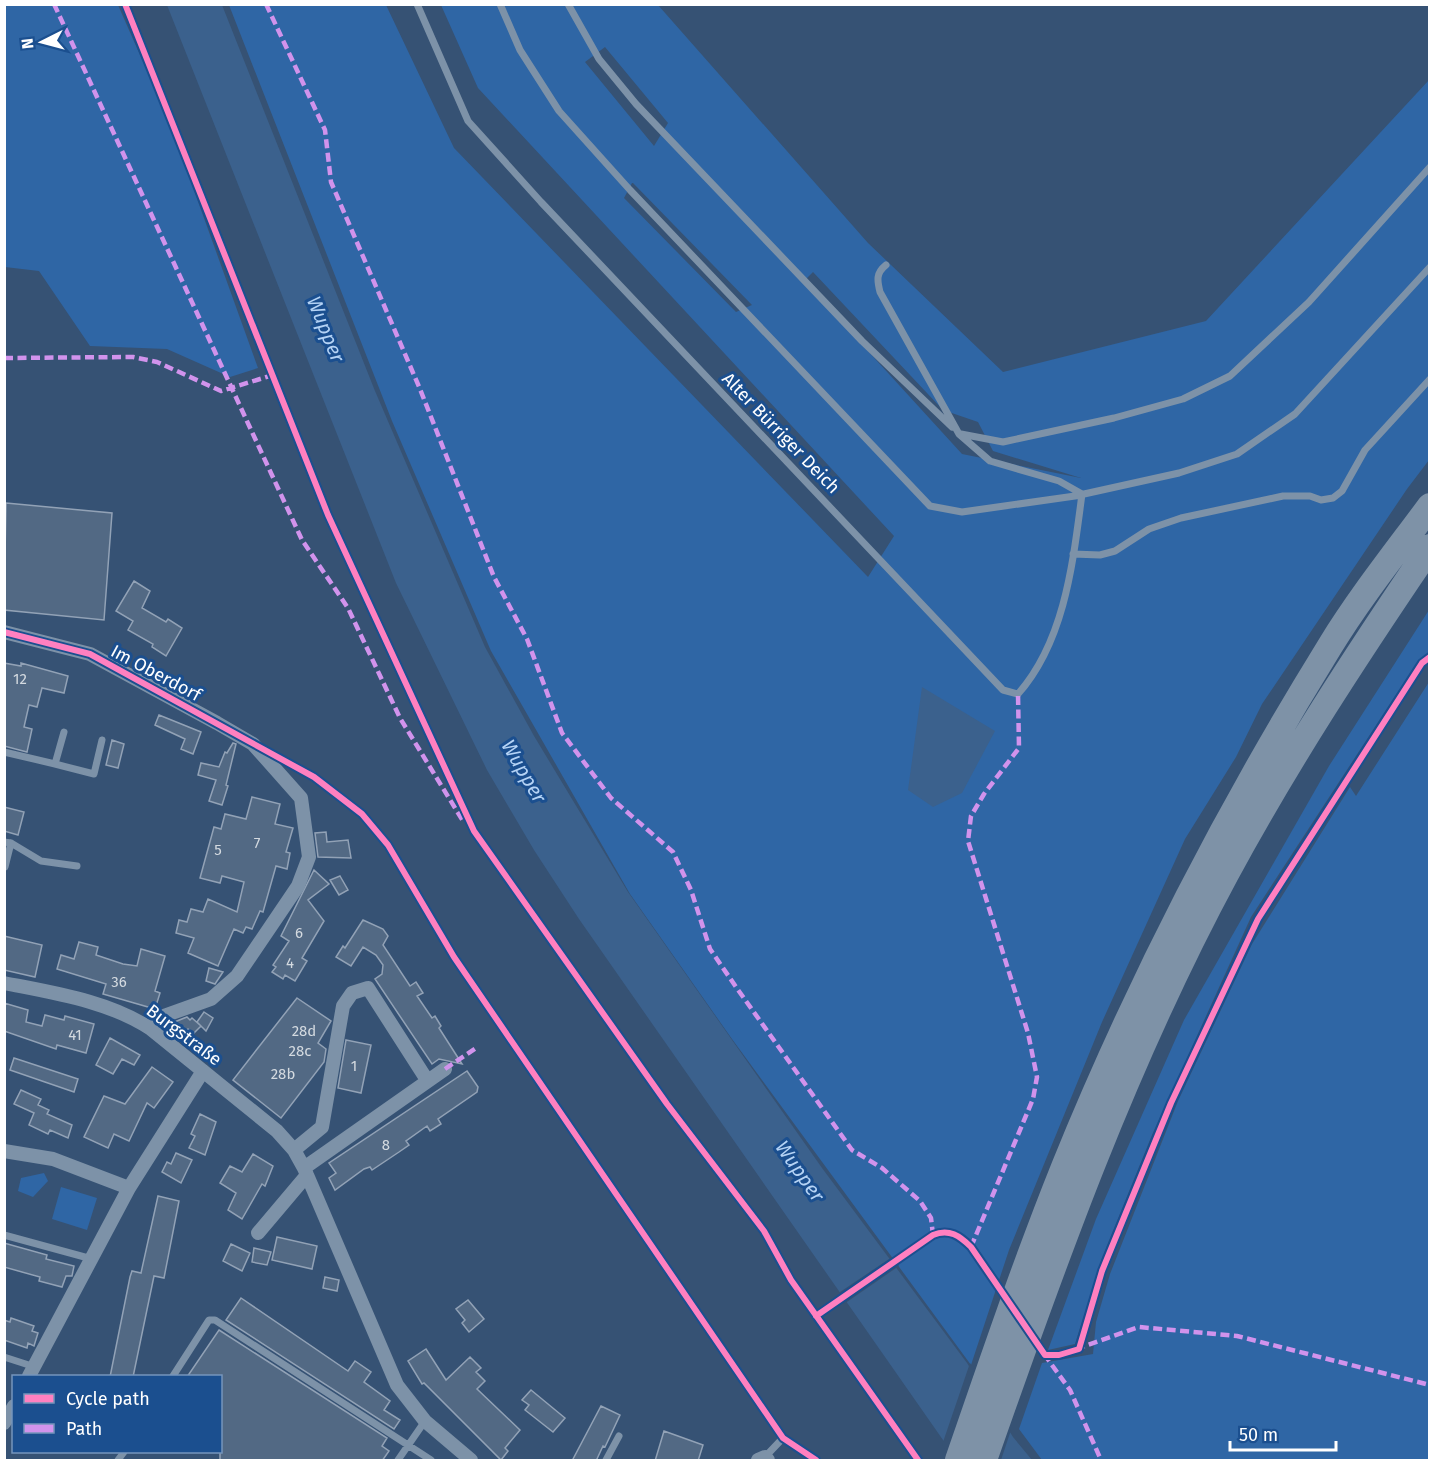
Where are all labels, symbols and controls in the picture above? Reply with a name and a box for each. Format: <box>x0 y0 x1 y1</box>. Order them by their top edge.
north arrow <box>12 12 72 72</box>
text: N <box>18 37 38 50</box>
water label: Wupper <box>302 293 351 367</box>
street label: Alter Bürriger Deich <box>718 368 844 498</box>
street label: Im Oberdorf <box>107 640 207 707</box>
house number: 12 <box>13 670 27 688</box>
water label: Wupper <box>496 735 552 808</box>
house number: 7 <box>254 834 261 852</box>
house number: 5 <box>214 841 222 859</box>
house number: 6 <box>295 924 303 942</box>
house number: 4 <box>286 954 294 972</box>
house number: 36 <box>111 973 127 991</box>
street label: Burgstraße <box>142 999 226 1071</box>
house number: 28d <box>292 1022 316 1040</box>
house number: 41 <box>68 1026 82 1044</box>
house number: 28c <box>289 1042 311 1060</box>
house number: 1 <box>351 1057 357 1075</box>
house number: 28b <box>271 1065 295 1083</box>
house number: 8 <box>382 1136 390 1154</box>
water label: Wupper <box>770 1136 830 1207</box>
legend <box>12 1375 222 1453</box>
text: Cycle path <box>66 1388 150 1410</box>
scale bar <box>1230 1414 1336 1452</box>
text: Path <box>66 1418 102 1440</box>
text: 50 m <box>1239 1424 1278 1446</box>

